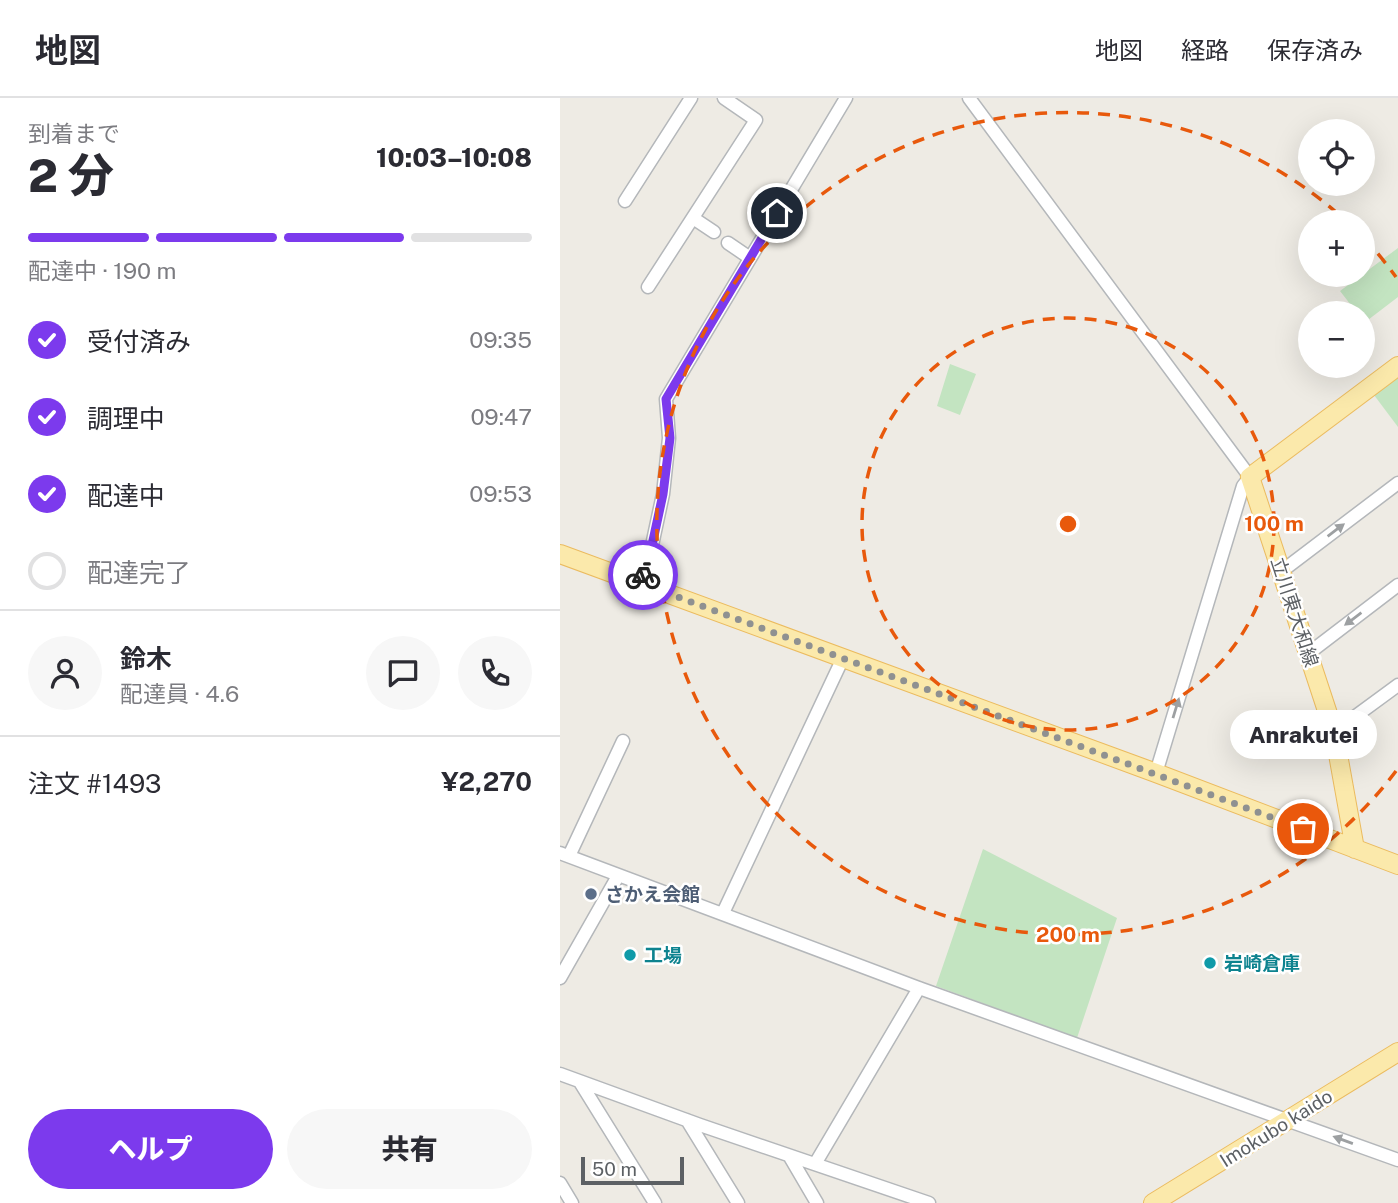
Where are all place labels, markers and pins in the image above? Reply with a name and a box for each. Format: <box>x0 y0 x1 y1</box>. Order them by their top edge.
pin <box>747 183 807 243</box>
centre of rings <box>1056 512 1080 536</box>
callout: Anrakutei <box>1230 710 1376 759</box>
pin <box>1273 799 1333 859</box>
place label: さかえ会館 <box>605 883 700 905</box>
marker: さかえ会館 <box>583 886 599 902</box>
place label: 工場 <box>644 944 682 966</box>
marker: 工場 <box>622 947 638 963</box>
place label: 岩崎倉庫 <box>1224 952 1300 974</box>
marker: 岩崎倉庫 <box>1202 955 1218 971</box>

